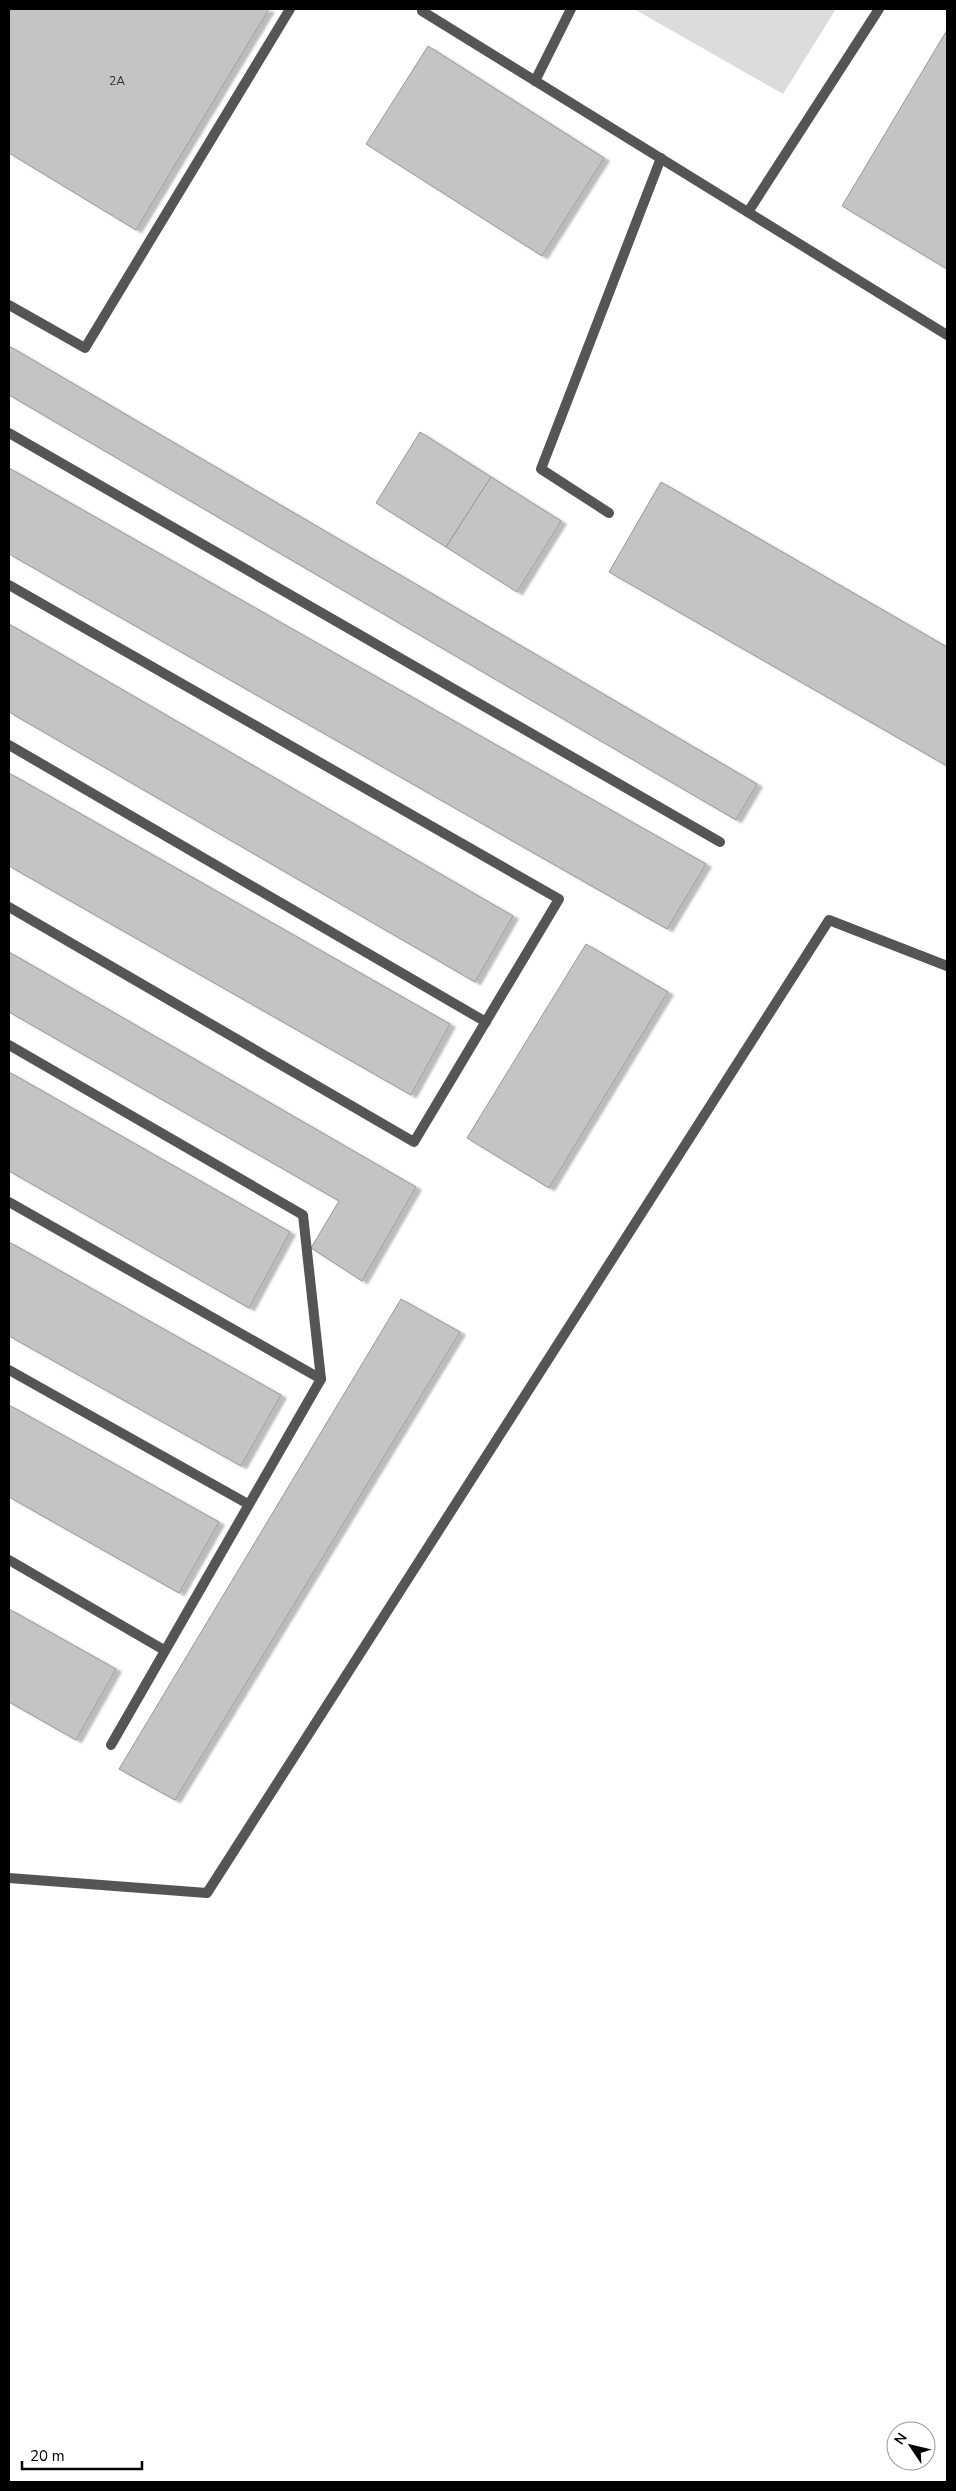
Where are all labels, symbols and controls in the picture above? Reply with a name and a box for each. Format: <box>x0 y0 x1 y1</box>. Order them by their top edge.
house number: 2А <box>109 73 125 89</box>
north arrow <box>886 2421 936 2471</box>
text: N <box>890 2429 912 2449</box>
scale bar <box>22 2438 142 2470</box>
text: 20 m <box>30 2446 65 2466</box>

